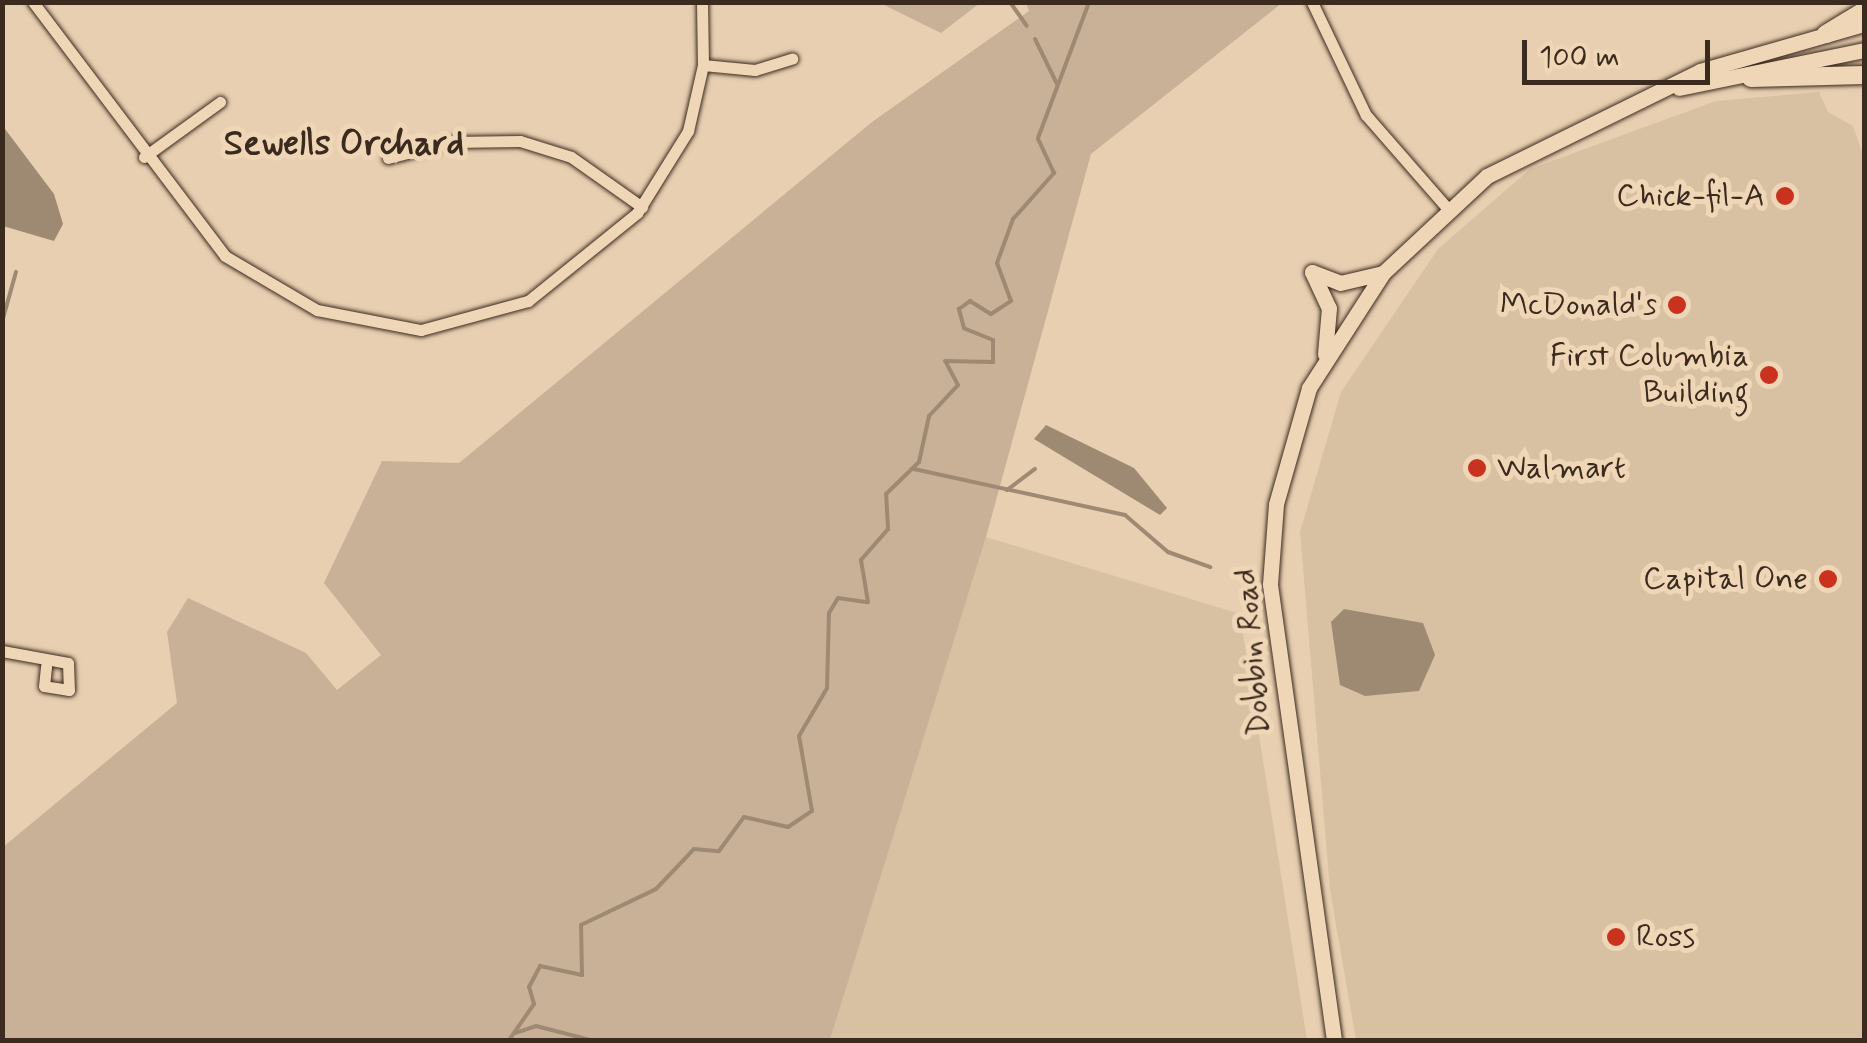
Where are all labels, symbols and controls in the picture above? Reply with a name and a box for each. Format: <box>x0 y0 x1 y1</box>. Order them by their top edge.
scale bar <box>1527 20 1714 82</box>
text: 100 m <box>1539 38 1620 77</box>
district label: Sewells Orchard <box>225 123 463 165</box>
place label: Chick-fil-A <box>1616 177 1765 215</box>
marker: Chick-fil-A <box>1774 185 1796 207</box>
place label: McDonald's <box>1500 286 1657 324</box>
marker: McDonald's <box>1666 294 1688 316</box>
place label: First Columbia Building <box>1550 338 1749 413</box>
marker: First Columbia Building <box>1758 364 1780 386</box>
place label: Walmart <box>1497 449 1626 487</box>
marker: Walmart <box>1466 457 1488 479</box>
place label: Capital One <box>1645 560 1808 598</box>
street label: Dobbin Road <box>1227 567 1279 737</box>
marker: Capital One <box>1817 568 1839 590</box>
place label: Ross <box>1636 918 1695 956</box>
marker: Ross <box>1605 926 1627 948</box>

